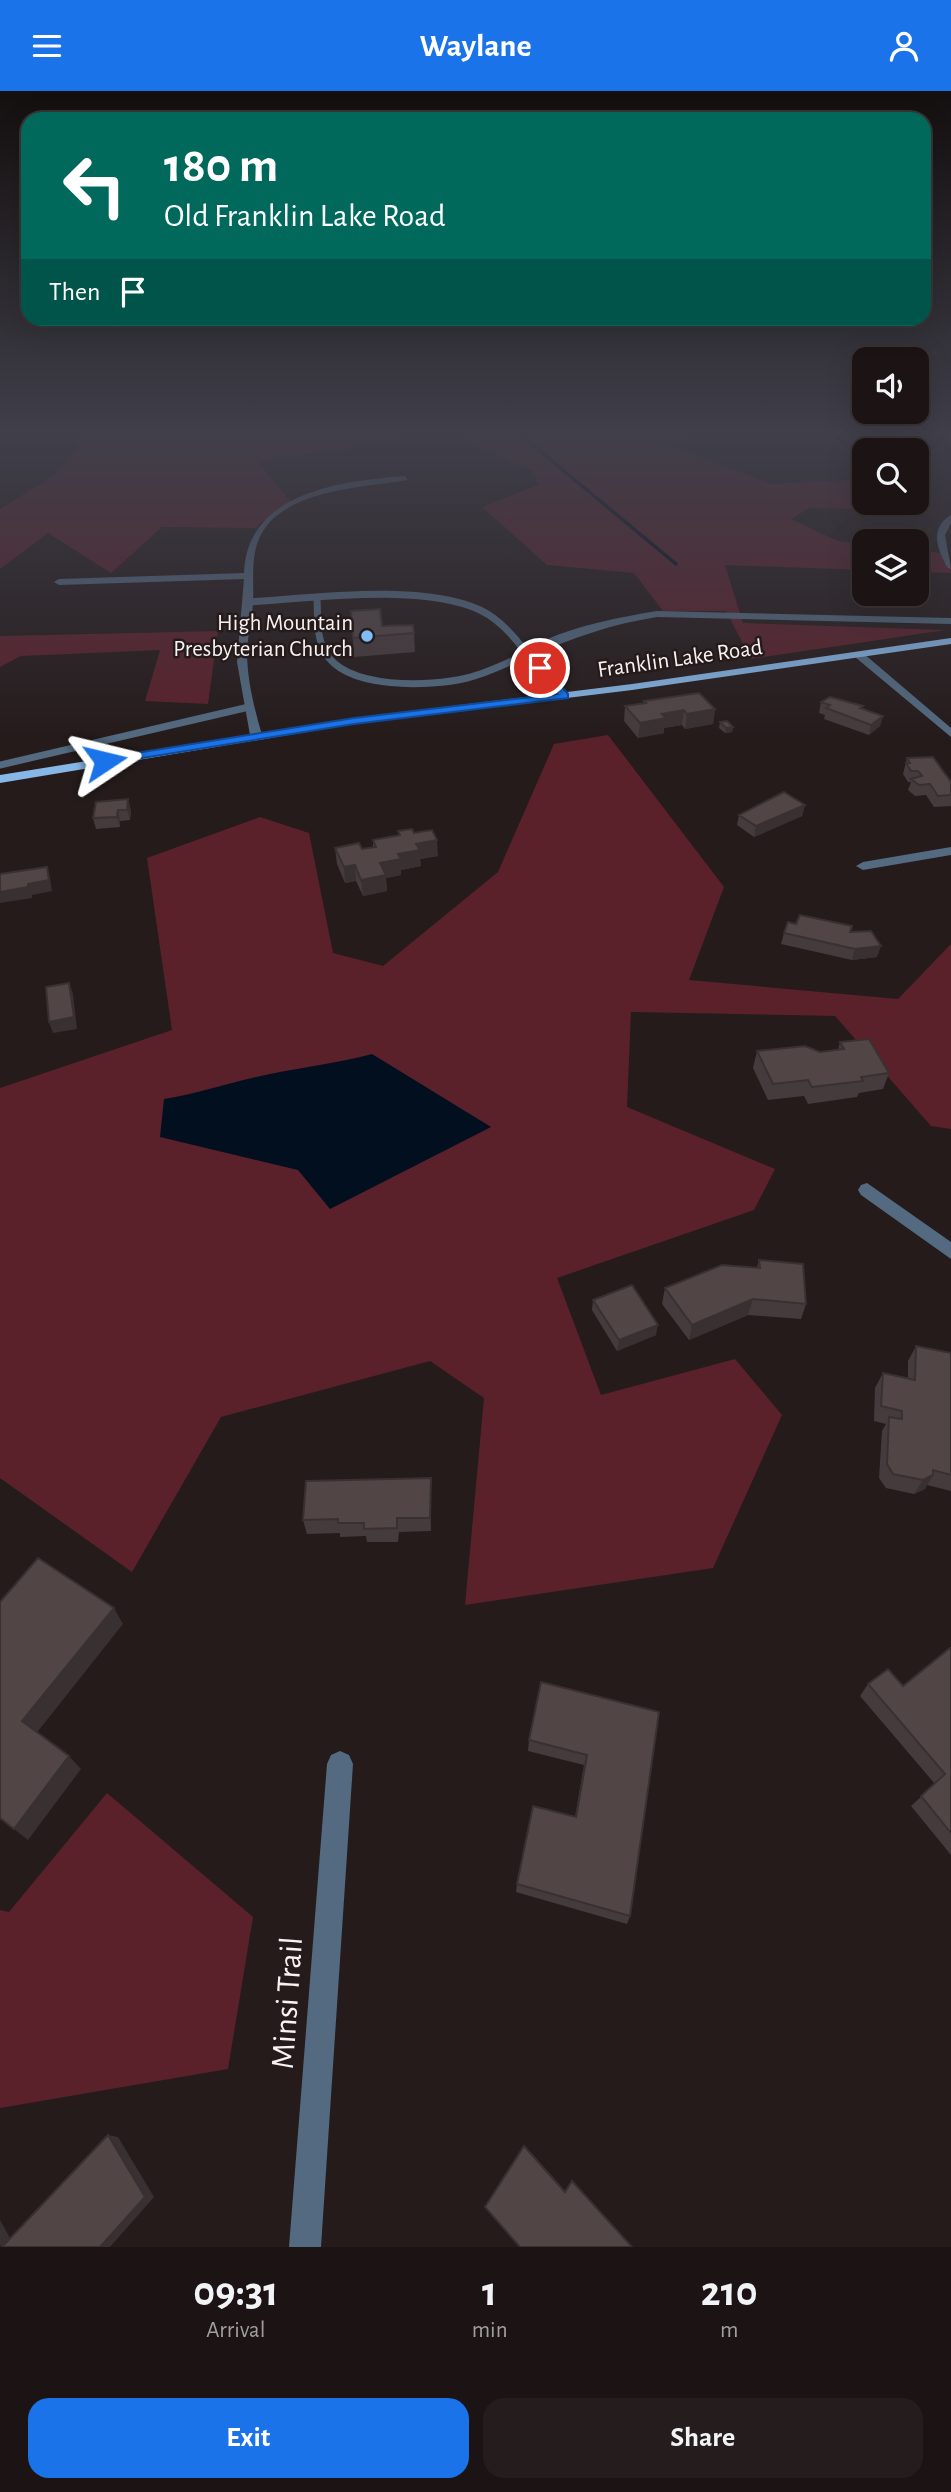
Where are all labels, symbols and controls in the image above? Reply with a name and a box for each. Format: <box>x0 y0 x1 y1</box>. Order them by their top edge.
icon: menu <box>28 27 66 65</box>
icon: person <box>885 27 923 65</box>
text: Waylane <box>419 30 532 62</box>
icon: left <box>49 140 140 231</box>
text: 180 m <box>164 142 278 191</box>
text: Old Franklin Lake Road <box>164 200 446 232</box>
icon: arrive <box>114 273 152 311</box>
text: Then <box>49 279 100 305</box>
map controls <box>852 347 929 606</box>
button: sound <box>852 347 929 424</box>
button: search <box>852 438 929 515</box>
button: layers <box>852 529 929 606</box>
place label: High Mountain Presbyterian Church <box>173 612 353 661</box>
marker: High Mountain Presbyterian Church <box>359 628 375 644</box>
street label: Franklin Lake Road <box>596 636 764 682</box>
pin <box>510 638 570 698</box>
icon: arrive <box>521 649 559 687</box>
position arrow <box>68 724 142 798</box>
street label: Minsi Trail <box>267 1936 309 2070</box>
text: 09:31 <box>193 2271 278 2313</box>
text: 1 <box>482 2271 497 2313</box>
text: 210 <box>701 2271 758 2313</box>
text: Arrival <box>206 2319 265 2342</box>
text: min <box>472 2319 508 2342</box>
text: m <box>720 2319 738 2342</box>
button: Exit <box>28 2398 469 2478</box>
button: Share <box>483 2398 923 2478</box>

